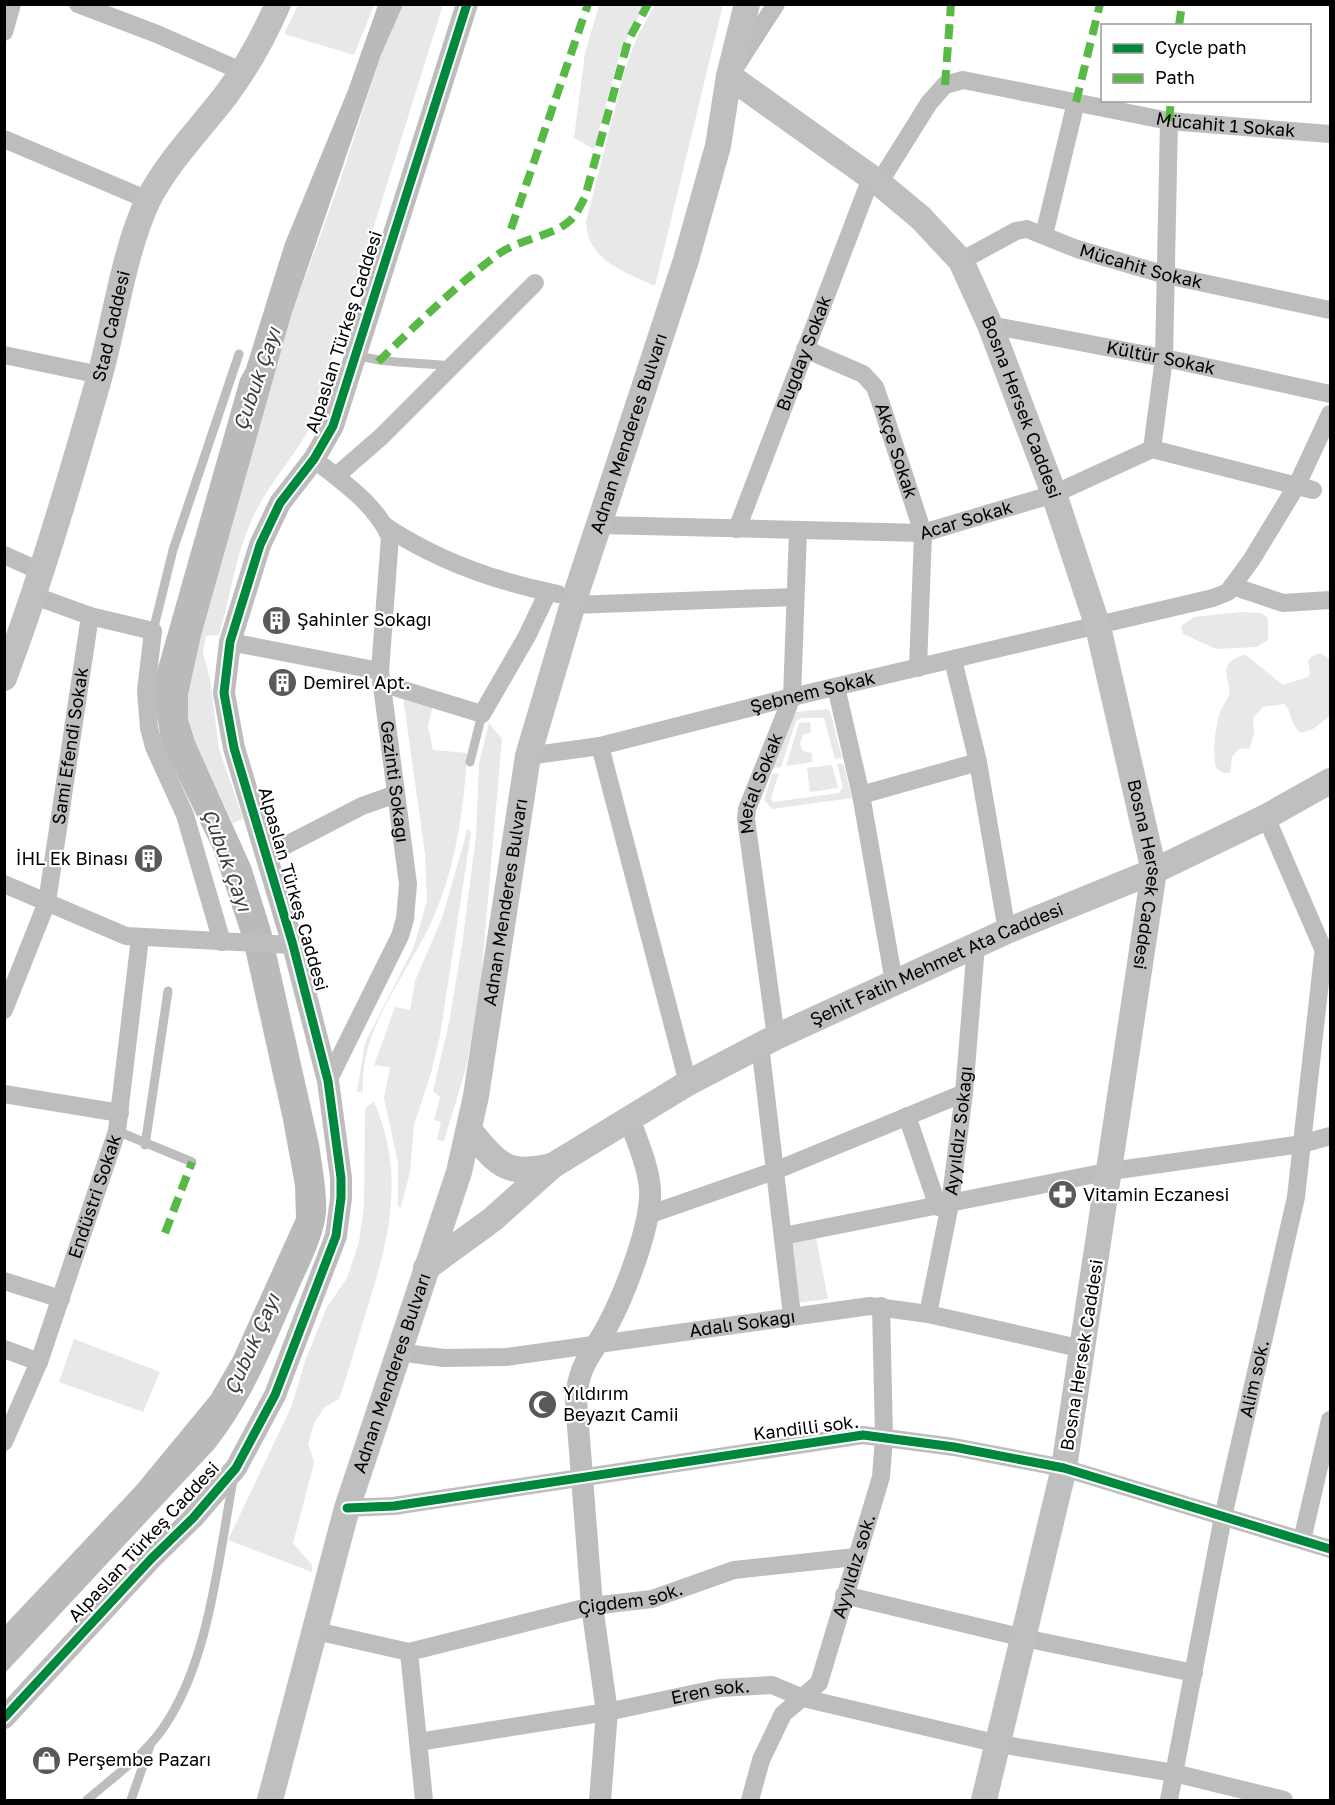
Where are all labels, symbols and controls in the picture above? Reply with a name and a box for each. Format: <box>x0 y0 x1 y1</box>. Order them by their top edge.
legend <box>1101 24 1311 102</box>
text: Cycle path <box>1155 36 1247 58</box>
text: Path <box>1155 66 1195 88</box>
street label: Mücahit 1 Sokak <box>1154 107 1296 141</box>
street label: Alpaslan Türkeş Caddesi <box>300 228 386 436</box>
street label: Mücahit Sokak <box>1077 238 1205 292</box>
street label: Stad Caddesi <box>87 268 134 384</box>
street label: Buğday Sokak <box>771 292 835 414</box>
street label: Bosna Hersek Caddesi <box>977 312 1067 501</box>
water label: Çubuk Çayı <box>227 322 286 434</box>
street label: Adnan Menderes Bulvarı <box>585 330 671 536</box>
street label: Kültür Sokak <box>1105 335 1218 379</box>
street label: Akçe Sokak <box>871 400 923 501</box>
street label: Acar Sokak <box>917 495 1015 543</box>
building icon: Şahinler Sokağı <box>260 604 292 636</box>
place label: Şahinler Sokağı <box>297 608 432 630</box>
street label: Sami Efendi Sokak <box>47 666 92 826</box>
street label: Şebnem Sokak <box>748 666 877 717</box>
building icon: Demirel Apt. <box>266 667 298 699</box>
place label: Demirel Apt. <box>303 671 411 693</box>
street label: Gezinti Sokağı <box>377 719 414 844</box>
street label: Metal Sokak <box>734 729 786 836</box>
street label: Bosna Hersek Caddesi <box>1123 777 1167 971</box>
street label: Alpaslan Türkeş Caddesi <box>254 784 334 993</box>
street label: Adnan Menderes Bulvarı <box>478 797 531 1007</box>
water label: Çubuk Çayı <box>197 805 258 916</box>
building icon: İHL Ek Binası <box>133 843 165 875</box>
place label: İHL Ek Binası <box>16 847 128 869</box>
street label: Şehit Fatih Mehmet Ata Caddesi <box>806 897 1066 1030</box>
street label: Ayyıldız Sokağı <box>939 1065 976 1197</box>
street label: Endüstri Sokak <box>63 1131 125 1261</box>
pharmacy icon: Vitamin Eczanesi <box>1046 1179 1078 1211</box>
place label: Vitamin Eczanesi <box>1083 1183 1229 1205</box>
street label: Bosna Hersek Caddesi <box>1055 1258 1107 1452</box>
street label: Adnan Menderes Bulvarı <box>347 1270 435 1476</box>
water label: Çubuk Çayı <box>218 1288 285 1398</box>
street label: Adalı Sokağı <box>688 1305 797 1341</box>
street label: Alim sok. <box>1234 1338 1273 1419</box>
place label: Yıldırım Beyazıt Camii <box>563 1382 679 1425</box>
mosque icon: Yıldırım Beyazıt Camii <box>526 1388 558 1420</box>
street label: Kandilli sok. <box>752 1410 860 1444</box>
street label: Alpaslan Türkeş Caddesi <box>63 1457 223 1626</box>
street label: Ayyıldız sok. <box>827 1511 879 1621</box>
street label: Çiğdem sok. <box>576 1577 686 1619</box>
street label: Eren sok. <box>669 1674 751 1708</box>
shop icon: Perşembe Pazarı <box>30 1744 62 1776</box>
place label: Perşembe Pazarı <box>67 1748 211 1770</box>

